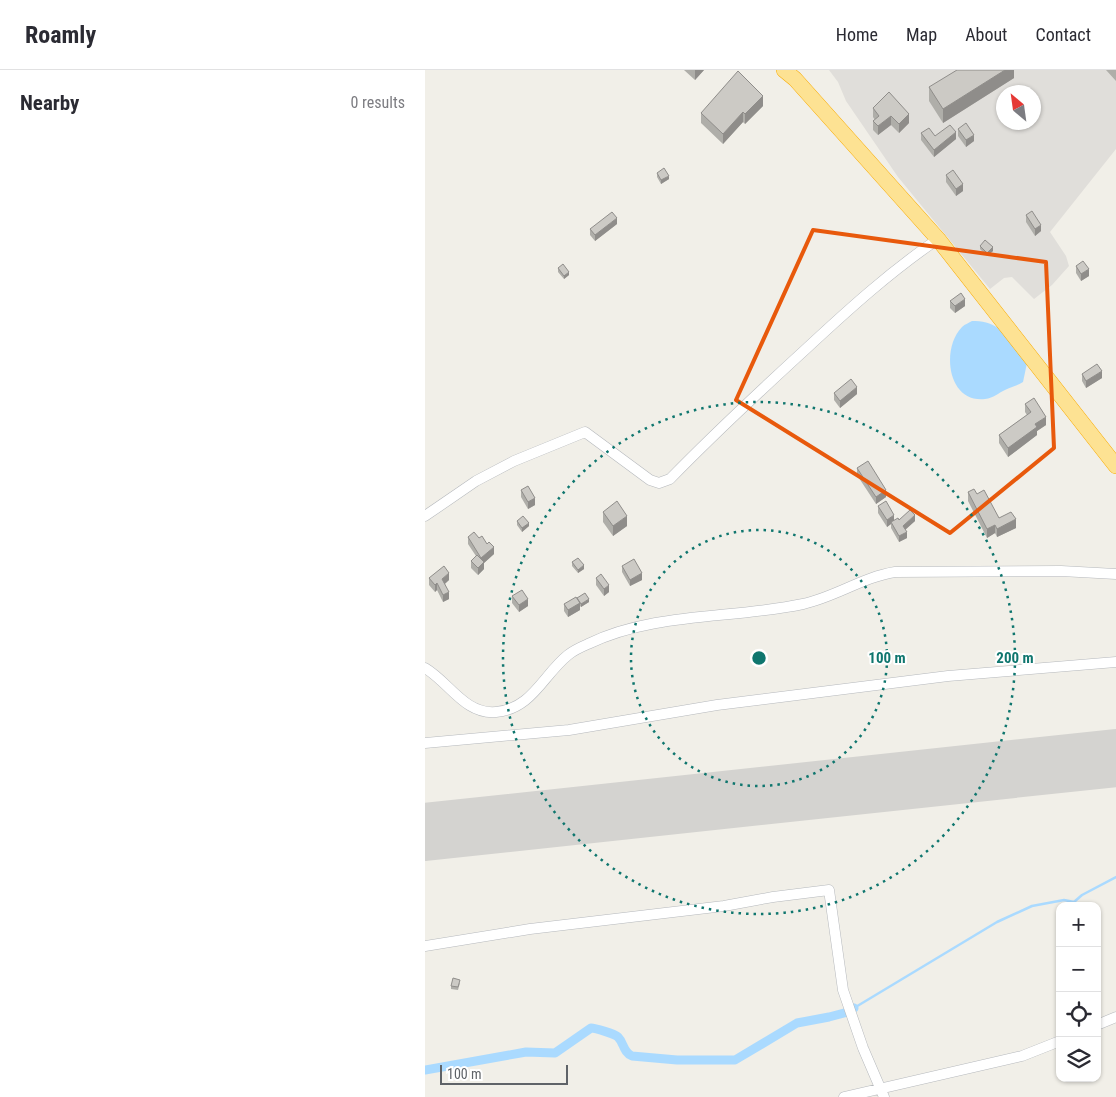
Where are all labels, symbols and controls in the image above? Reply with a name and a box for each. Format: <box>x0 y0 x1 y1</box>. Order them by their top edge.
text: Roamly <box>25 21 96 49</box>
text: Home <box>836 24 878 45</box>
text: Map <box>906 24 937 45</box>
text: About <box>965 24 1007 45</box>
text: Contact <box>1035 24 1091 45</box>
north arrow <box>996 85 1041 130</box>
text: Nearby <box>20 91 79 115</box>
text: 0 results <box>350 93 405 112</box>
centre of rings <box>750 649 768 667</box>
text: 100 m <box>868 649 906 667</box>
text: 200 m <box>996 649 1034 667</box>
map controls <box>1056 902 1101 1082</box>
button: + <box>1056 902 1101 947</box>
button: − <box>1056 947 1101 992</box>
button: locate <box>1056 992 1101 1037</box>
button: layers <box>1056 1037 1101 1082</box>
scale bar <box>440 1062 567 1085</box>
text: 100 m <box>447 1066 482 1082</box>

